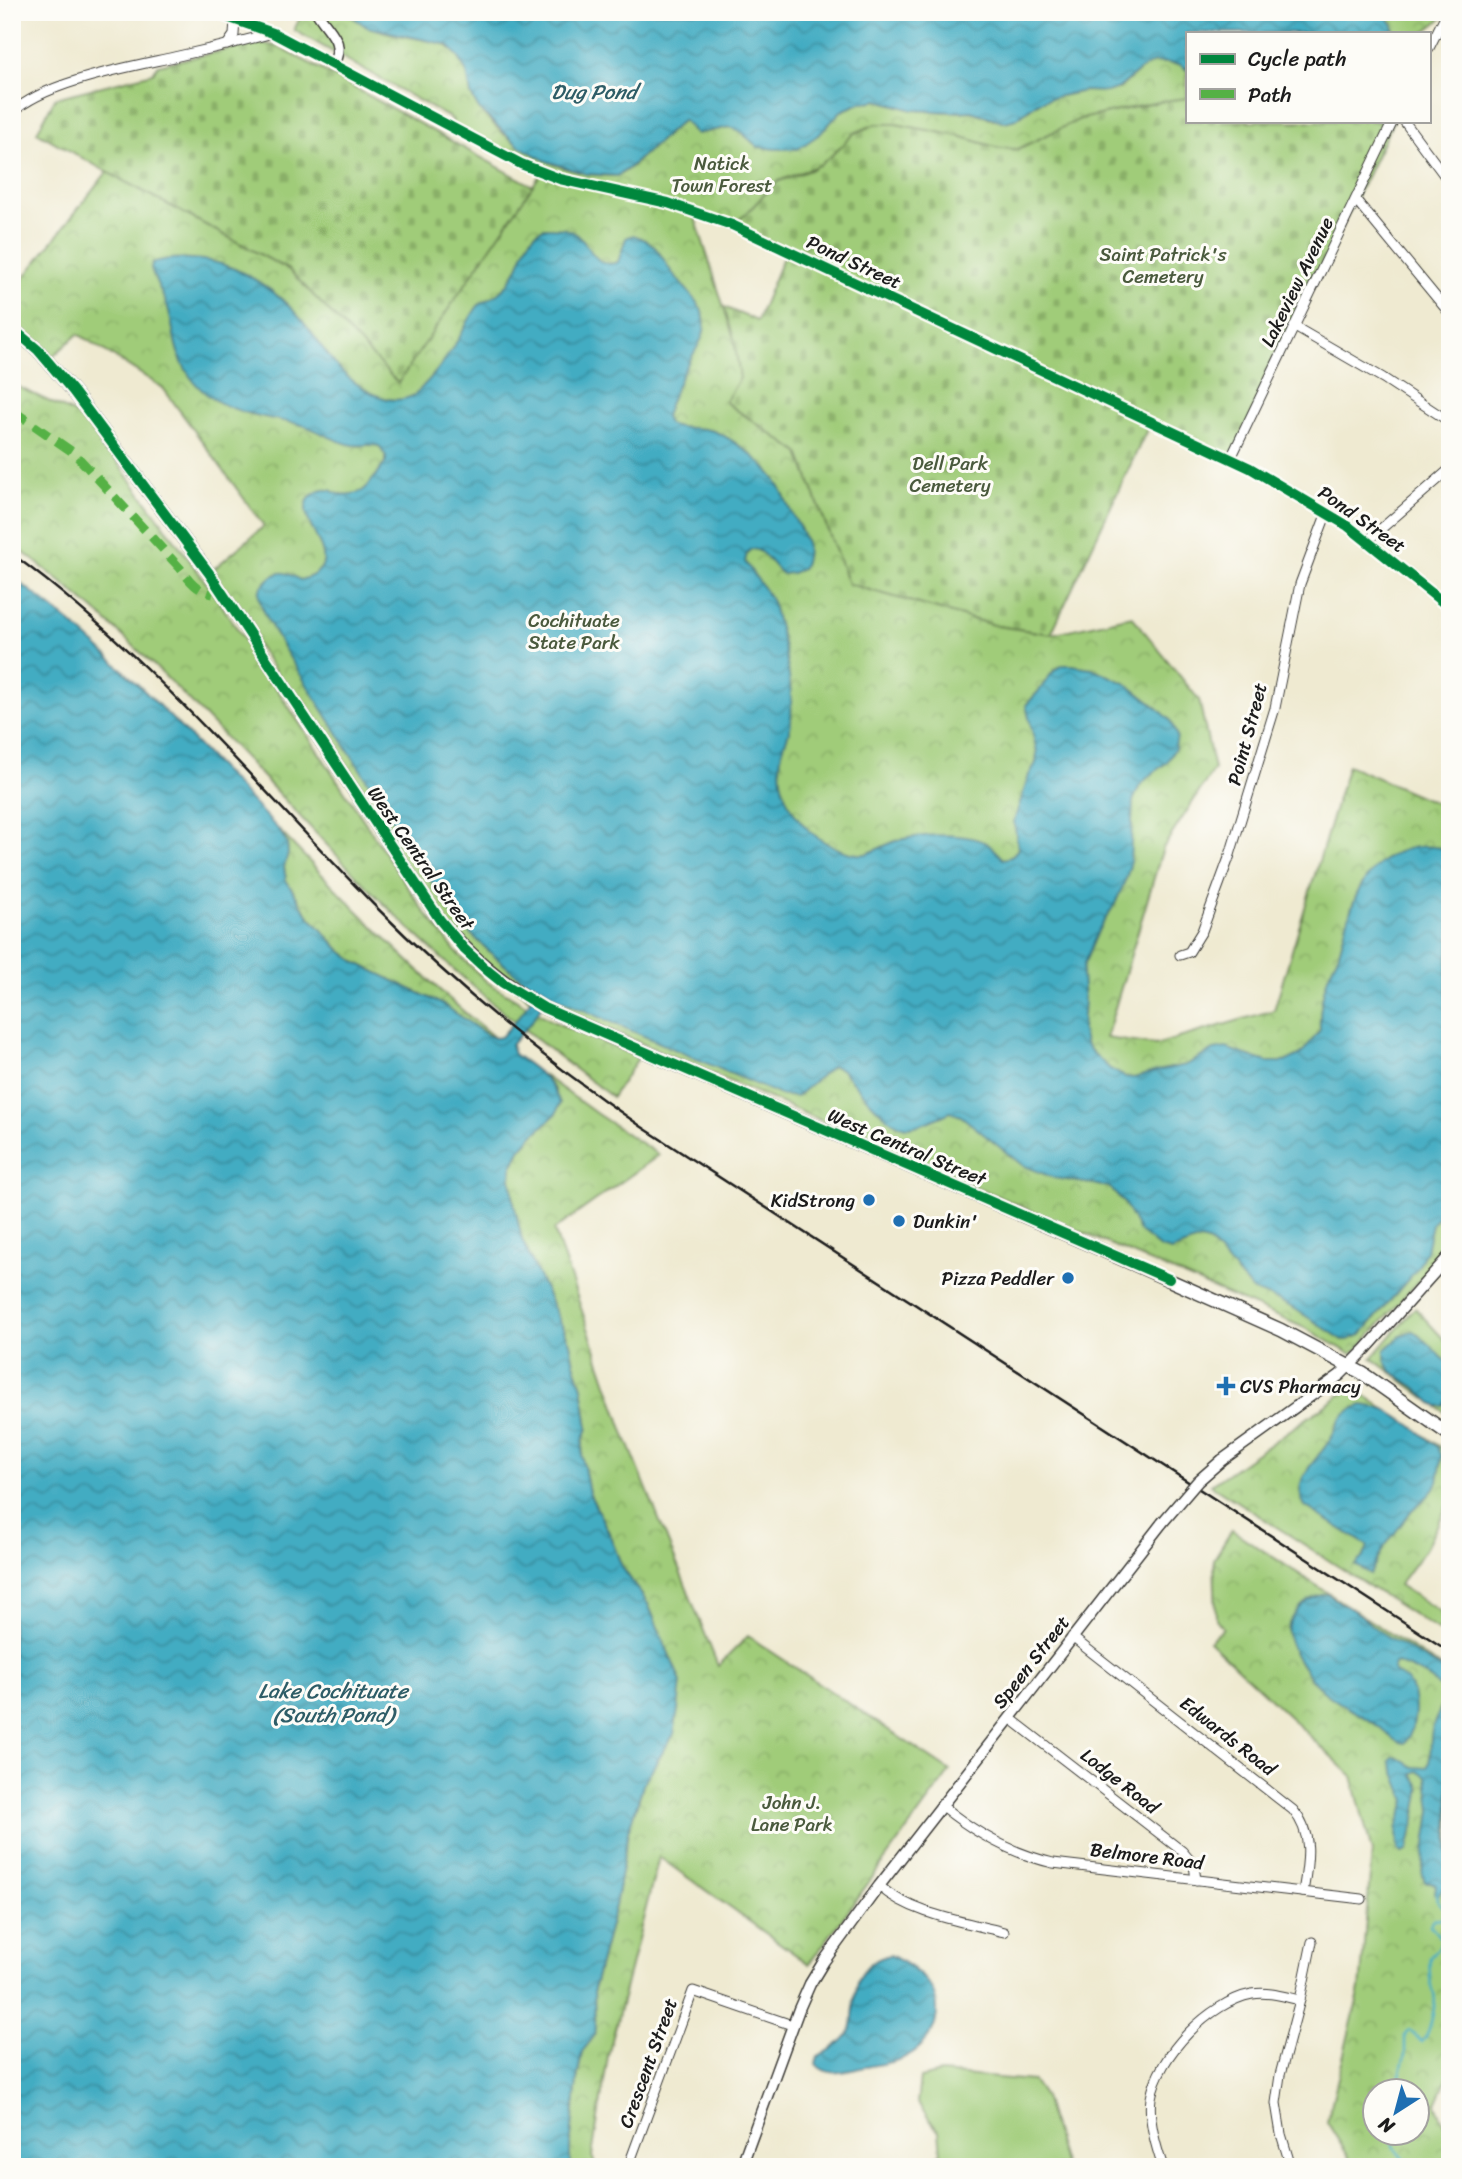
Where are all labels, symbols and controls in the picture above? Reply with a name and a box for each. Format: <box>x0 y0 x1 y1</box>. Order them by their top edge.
legend <box>1186 32 1430 122</box>
text: Cycle path <box>1248 40 1347 78</box>
water label: Dug Pond <box>551 73 643 111</box>
text: Path <box>1248 76 1291 114</box>
park label: Natick Town Forest <box>672 147 772 202</box>
street label: Lakeview Avenue <box>1251 211 1343 353</box>
street label: Pond Street <box>801 226 907 298</box>
park label: Saint Patrick's Cemetery <box>1099 238 1227 293</box>
park label: Dell Park Cemetery <box>909 447 991 502</box>
street label: Pond Street <box>1311 476 1413 562</box>
park label: Cochituate State Park <box>528 604 621 659</box>
street label: Point Street <box>1217 679 1277 789</box>
street label: West Central Street <box>359 779 484 938</box>
street label: West Central Street <box>823 1099 993 1196</box>
place label: KidStrong <box>771 1184 855 1217</box>
marker: KidStrong <box>861 1192 877 1208</box>
place label: Dunkin' <box>913 1205 978 1238</box>
marker: Dunkin' <box>891 1213 907 1229</box>
place label: Pizza Peddler <box>941 1262 1055 1295</box>
marker: Pizza Peddler <box>1060 1270 1076 1286</box>
place label: CVS Pharmacy <box>1240 1370 1361 1403</box>
marker: CVS Pharmacy <box>1218 1378 1234 1394</box>
street label: Speen Street <box>984 1608 1078 1716</box>
water label: Lake Cochituate (South Pond) <box>258 1672 410 1734</box>
street label: Edwards Road <box>1172 1687 1285 1786</box>
street label: Lodge Road <box>1073 1739 1168 1824</box>
park label: John J. Lane Park <box>751 1786 833 1841</box>
street label: Belmore Road <box>1088 1833 1208 1880</box>
street label: Crescent Street <box>609 1993 687 2133</box>
north arrow <box>1360 2078 1430 2148</box>
text: N <box>1371 2108 1402 2143</box>

